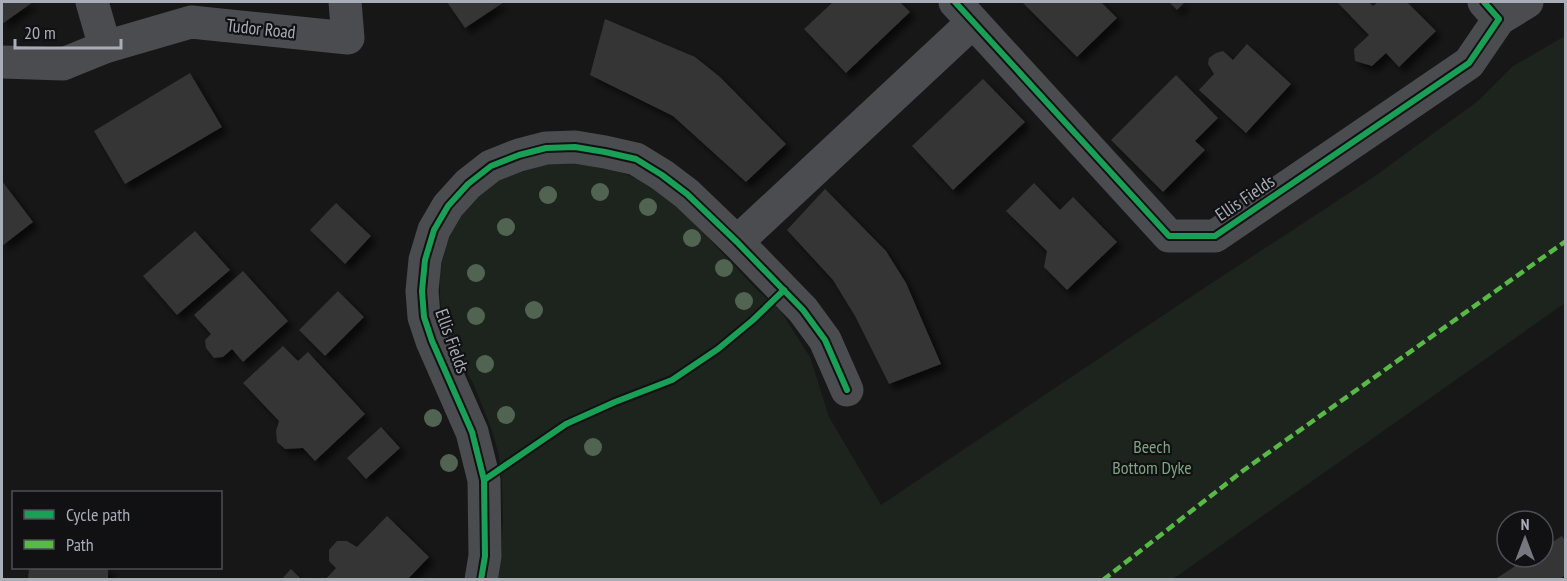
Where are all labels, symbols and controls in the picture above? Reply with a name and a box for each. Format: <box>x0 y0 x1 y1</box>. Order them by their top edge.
scale bar <box>15 12 122 50</box>
street label: Tudor Road <box>225 13 297 44</box>
text: 20 m <box>24 21 56 44</box>
street label: Ellis Fields <box>1211 169 1279 226</box>
street label: Ellis Fields <box>430 306 475 376</box>
park label: Beech Bottom Dyke <box>1112 435 1192 479</box>
legend <box>12 491 222 569</box>
text: Cycle path <box>66 503 130 526</box>
north arrow <box>1495 509 1555 569</box>
text: N <box>1521 514 1529 534</box>
text: Path <box>66 533 94 556</box>

